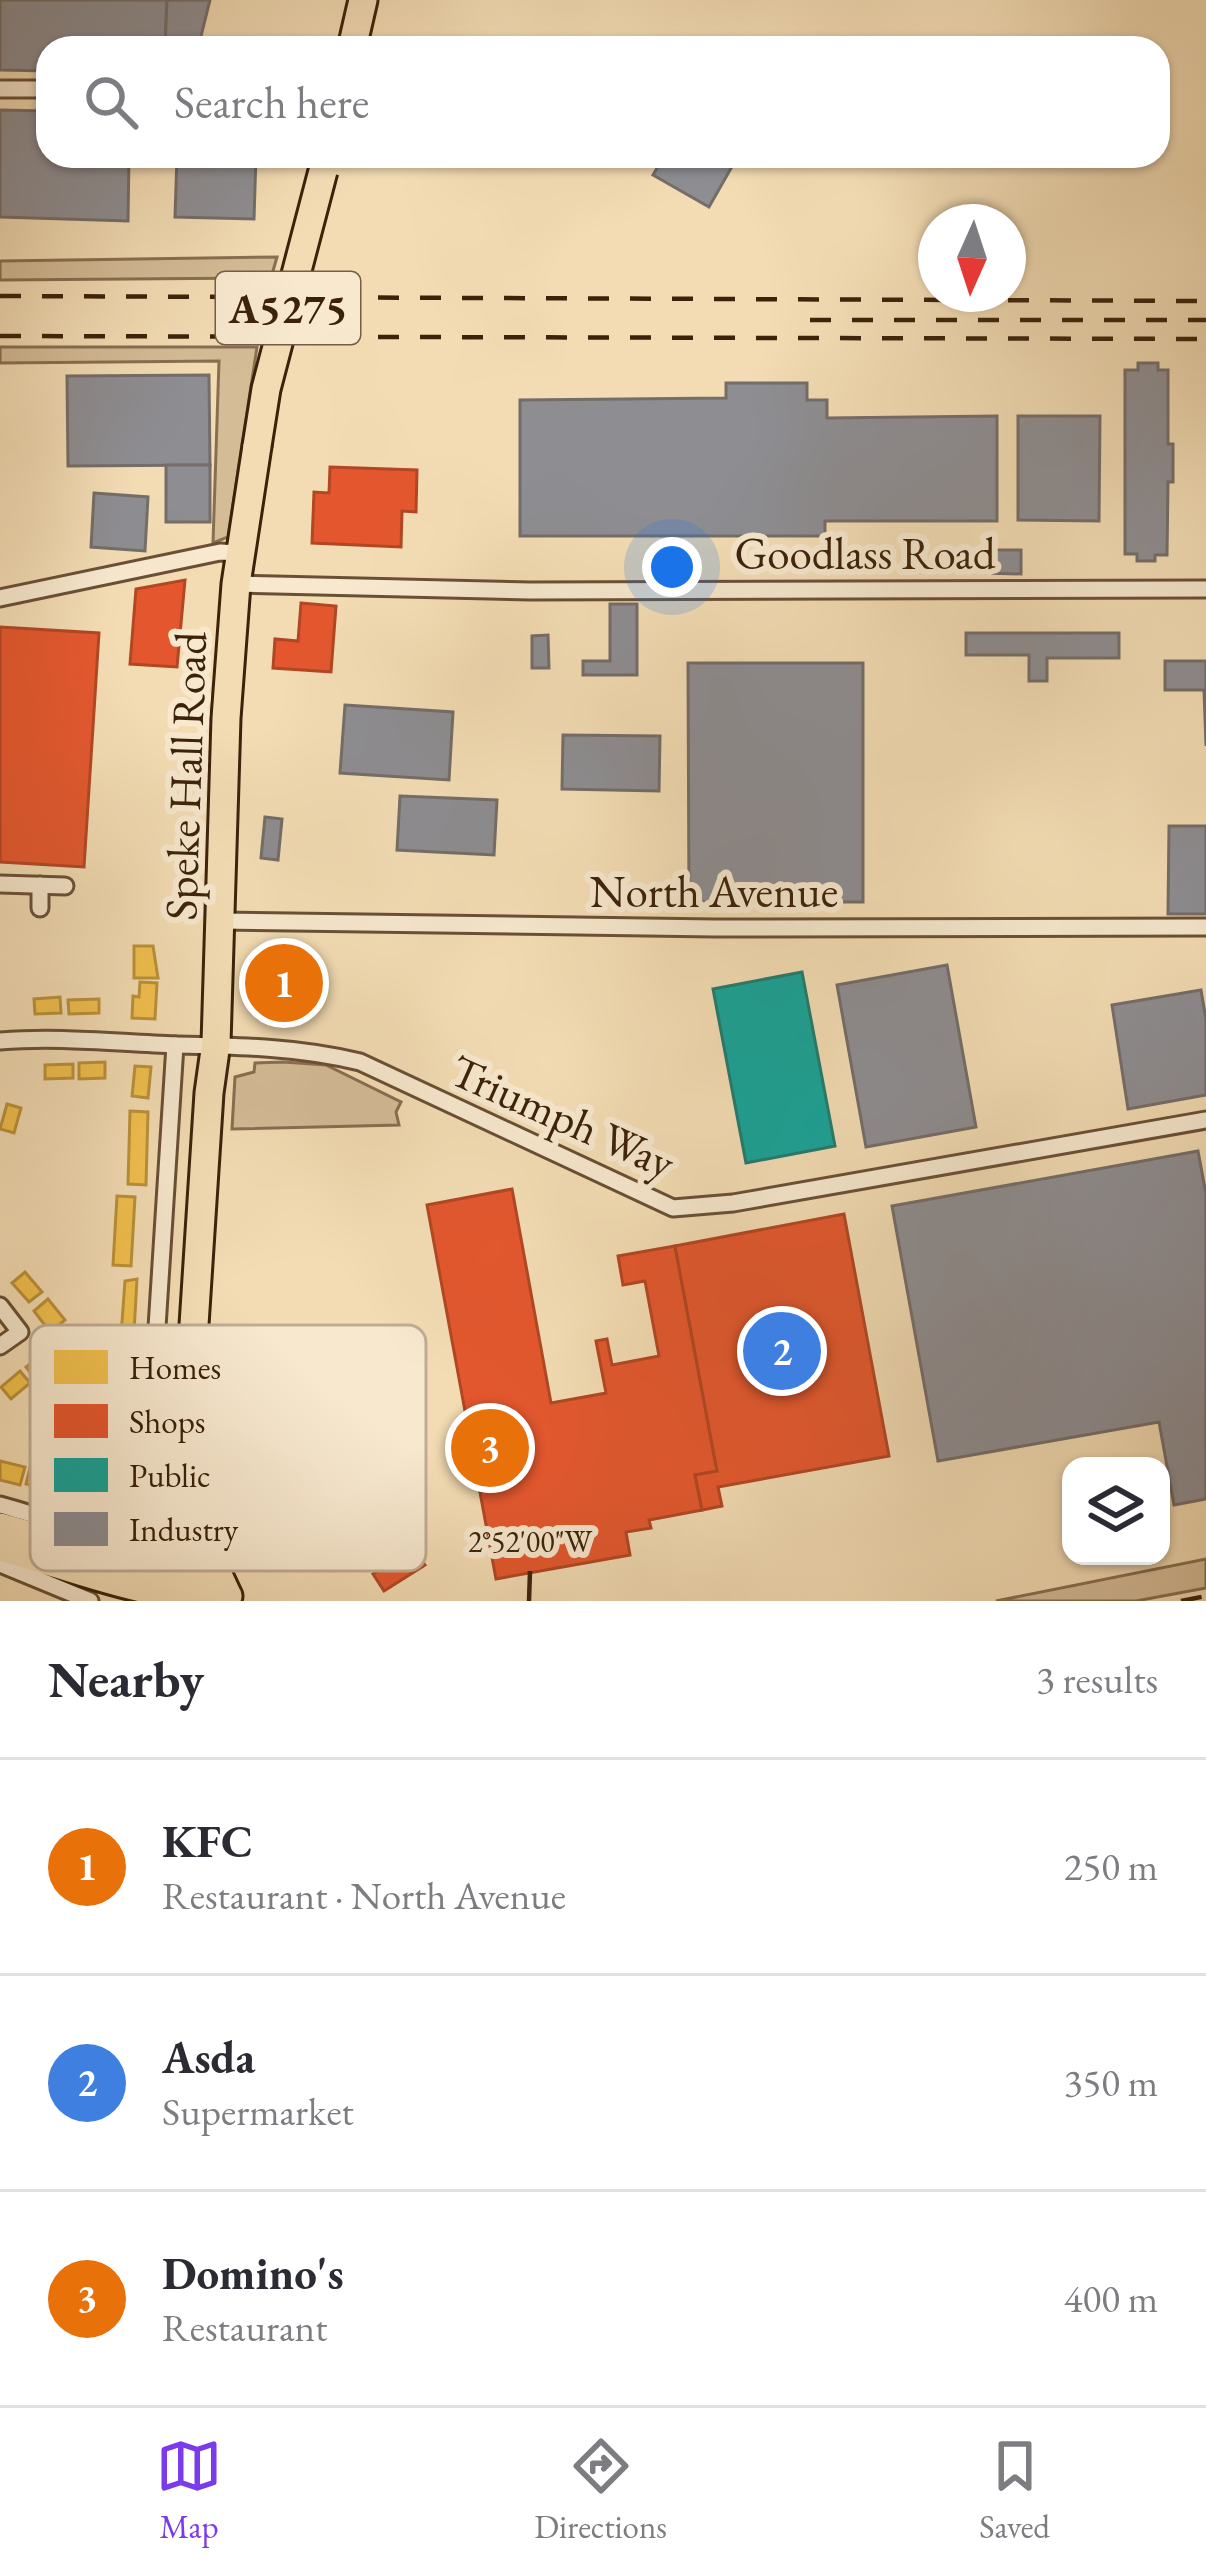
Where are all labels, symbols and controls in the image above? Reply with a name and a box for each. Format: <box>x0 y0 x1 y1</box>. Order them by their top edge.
search box <box>36 36 1170 168</box>
icon: search <box>78 69 144 135</box>
text: Search here <box>174 73 369 131</box>
north arrow <box>918 204 1026 312</box>
road number: A5275 <box>216 272 360 344</box>
street label: Goodlass Road <box>734 524 996 582</box>
your location <box>642 537 702 597</box>
street label: Speke Hall Road <box>151 631 219 921</box>
street label: North Avenue <box>590 862 838 920</box>
pin: 1 <box>245 938 323 1028</box>
street label: Triumph Way <box>442 1041 684 1191</box>
pin: 2 <box>743 1306 821 1396</box>
legend <box>30 1325 426 1571</box>
text: Homes <box>129 1346 221 1389</box>
text: Shops <box>129 1400 205 1443</box>
pin: 3 <box>451 1403 529 1493</box>
text: Public <box>129 1454 211 1497</box>
map controls <box>1062 1457 1170 1565</box>
button: layers <box>1062 1457 1170 1565</box>
text: Industry <box>129 1508 239 1551</box>
text: 2°52'00"W <box>468 1522 593 1561</box>
text: Nearby <box>48 1646 204 1712</box>
text: 3 results <box>1036 1654 1158 1705</box>
text: KFC <box>162 1812 253 1870</box>
text: 1 <box>77 1841 97 1892</box>
text: 250 m <box>1064 1841 1158 1892</box>
text: Restaurant · North Avenue <box>162 1870 566 1921</box>
text: Asda <box>162 2028 255 2086</box>
text: 2 <box>77 2057 97 2108</box>
text: 350 m <box>1064 2057 1158 2108</box>
text: Supermarket <box>162 2086 354 2137</box>
text: Domino's <box>162 2244 344 2302</box>
text: 3 <box>77 2273 97 2324</box>
text: 400 m <box>1064 2273 1158 2324</box>
text: Restaurant <box>162 2302 327 2353</box>
tab: Map <box>156 2433 222 2548</box>
tab: Directions <box>534 2433 667 2548</box>
tab: Saved <box>979 2433 1050 2548</box>

